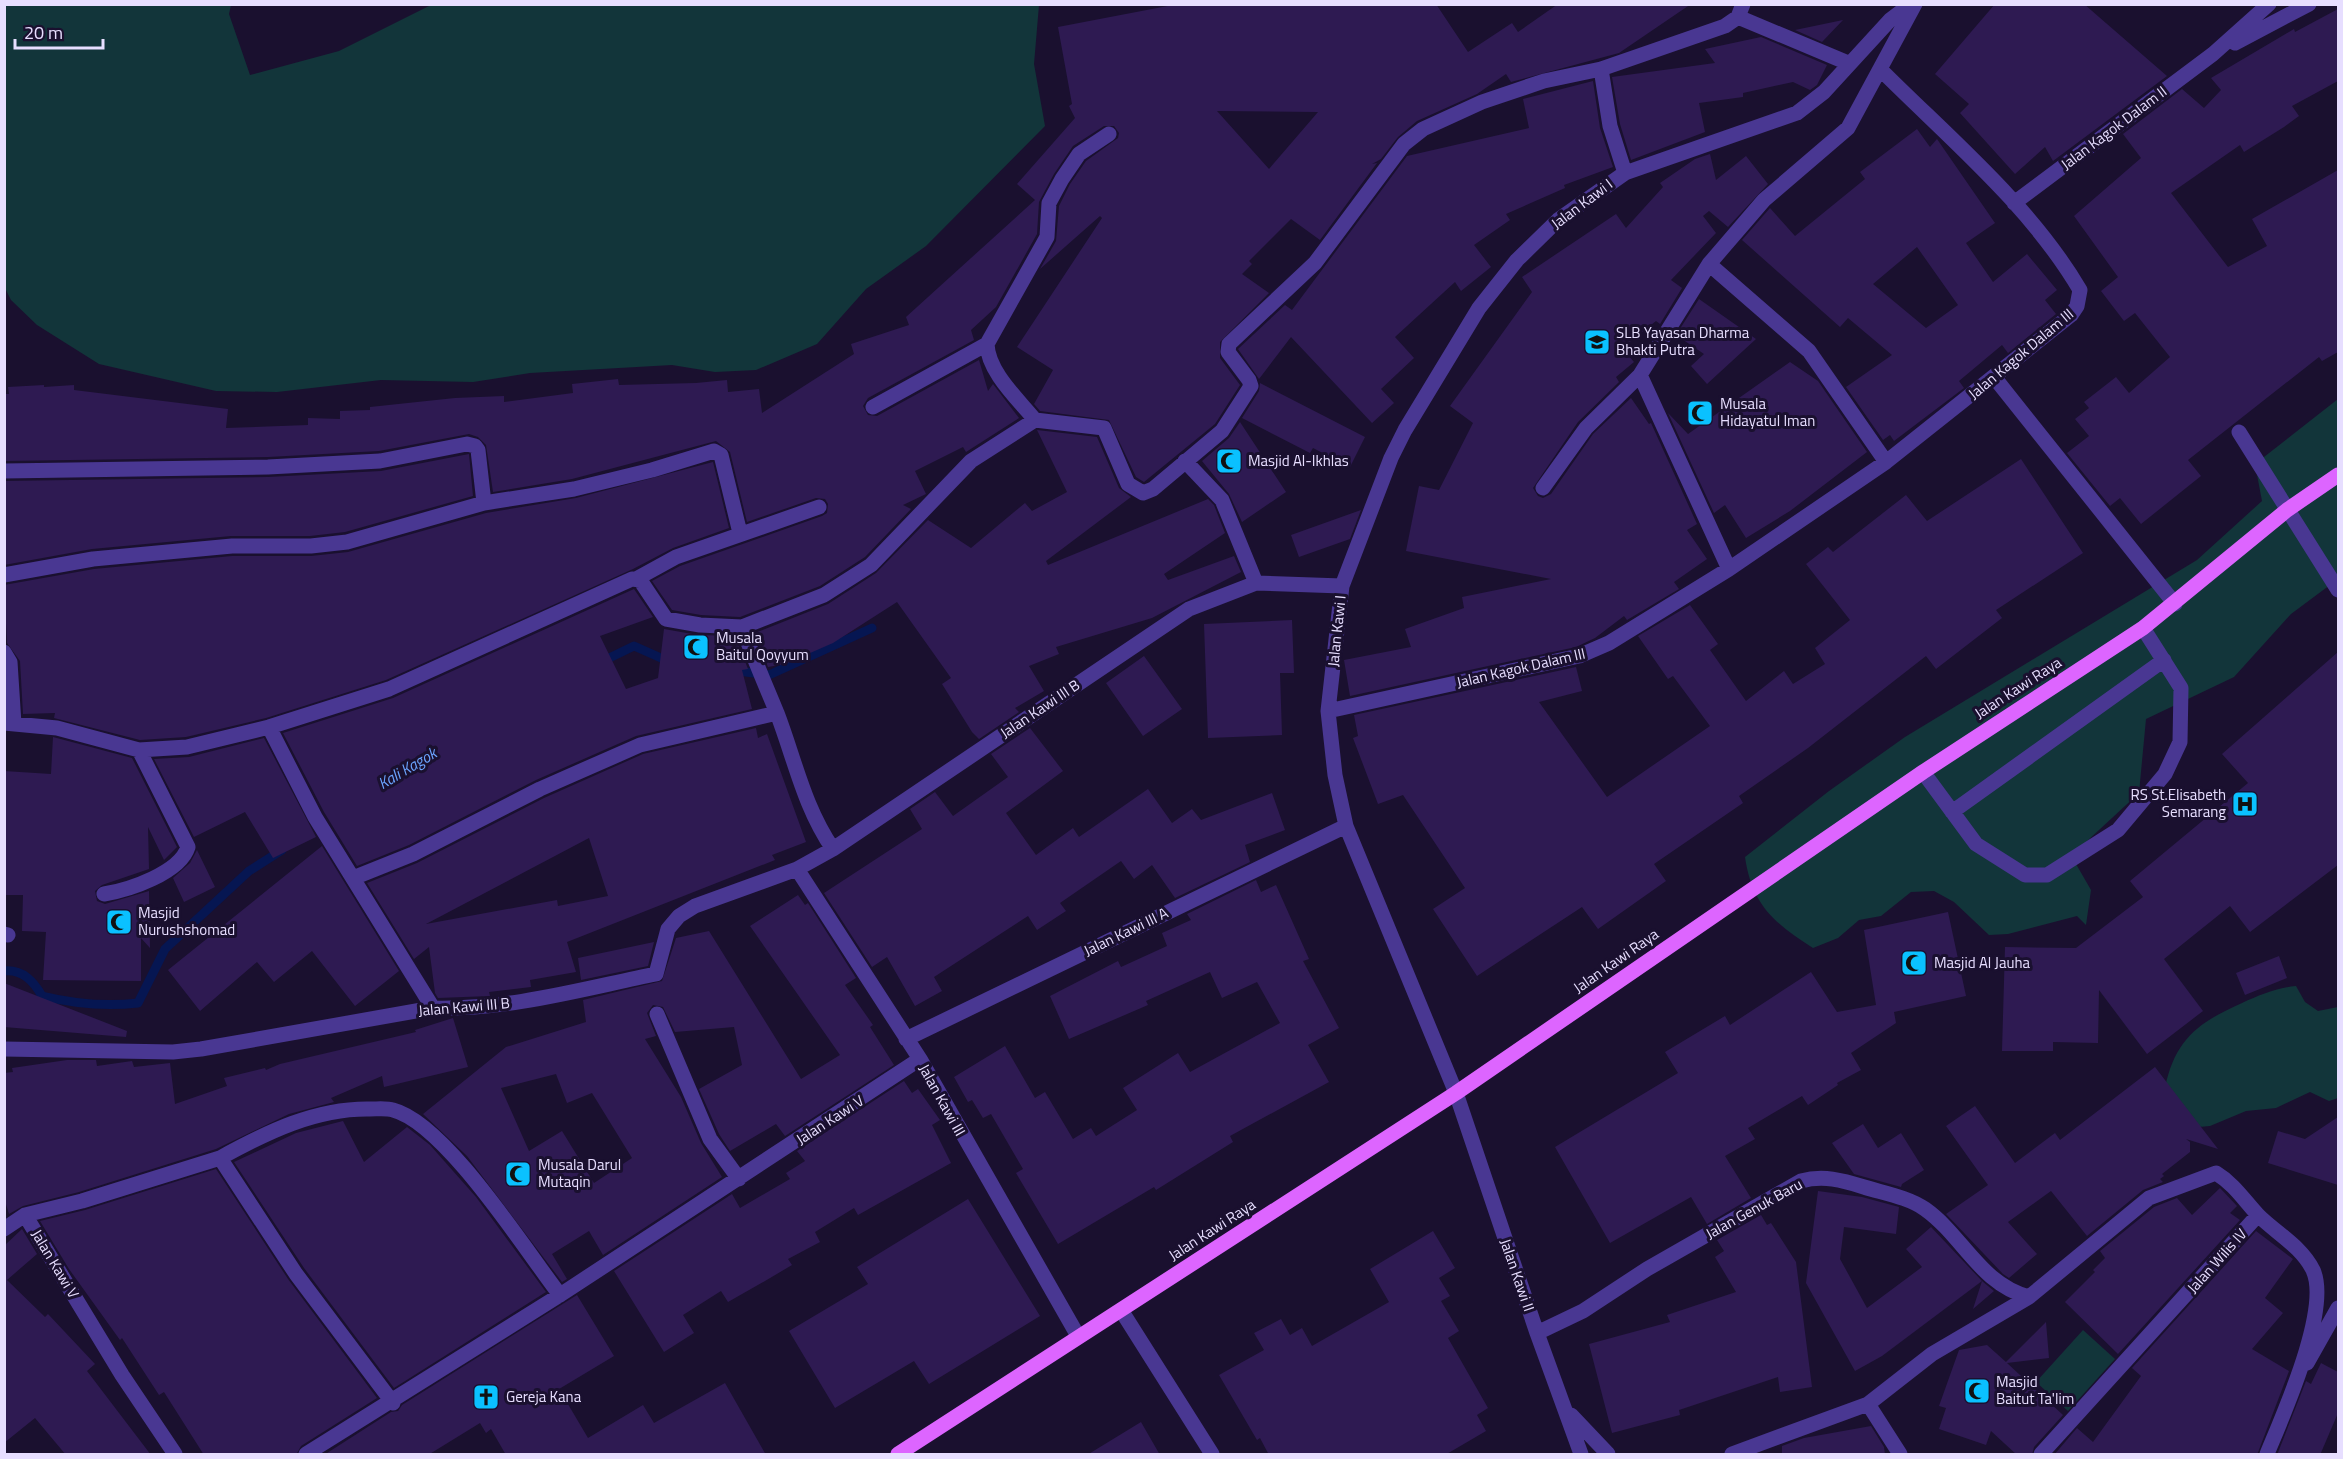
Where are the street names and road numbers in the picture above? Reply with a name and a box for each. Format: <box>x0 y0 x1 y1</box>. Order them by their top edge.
street label: Jalan Kagok Dalam II <box>2056 80 2172 175</box>
street label: Jalan Kawi I <box>1546 173 1617 234</box>
street label: Jalan Kagok Dalam III <box>1963 303 2078 405</box>
street label: Jalan Kawi I <box>1321 594 1352 668</box>
street label: Jalan Kagok Dalam III <box>1454 642 1588 694</box>
street label: Jalan Kawi Raya <box>1970 651 2066 724</box>
street label: Jalan Kawi III B <box>995 673 1084 744</box>
street label: Jalan Kawi III A <box>1080 901 1172 962</box>
street label: Jalan Kawi Raya <box>1568 922 1663 999</box>
street label: Jalan Kawi III B <box>417 991 511 1022</box>
street label: Jalan Kawi III <box>913 1059 972 1140</box>
street label: Jalan Kawi V <box>791 1089 868 1150</box>
street label: Jalan Genuk Baru <box>1701 1172 1806 1245</box>
street label: Jalan Kawi Raya <box>1164 1193 1260 1266</box>
street label: Jalan Wilis IV <box>2181 1223 2252 1298</box>
street label: Jalan Kawi V <box>26 1225 85 1303</box>
street label: Jalan Kawi II <box>1494 1235 1541 1314</box>

